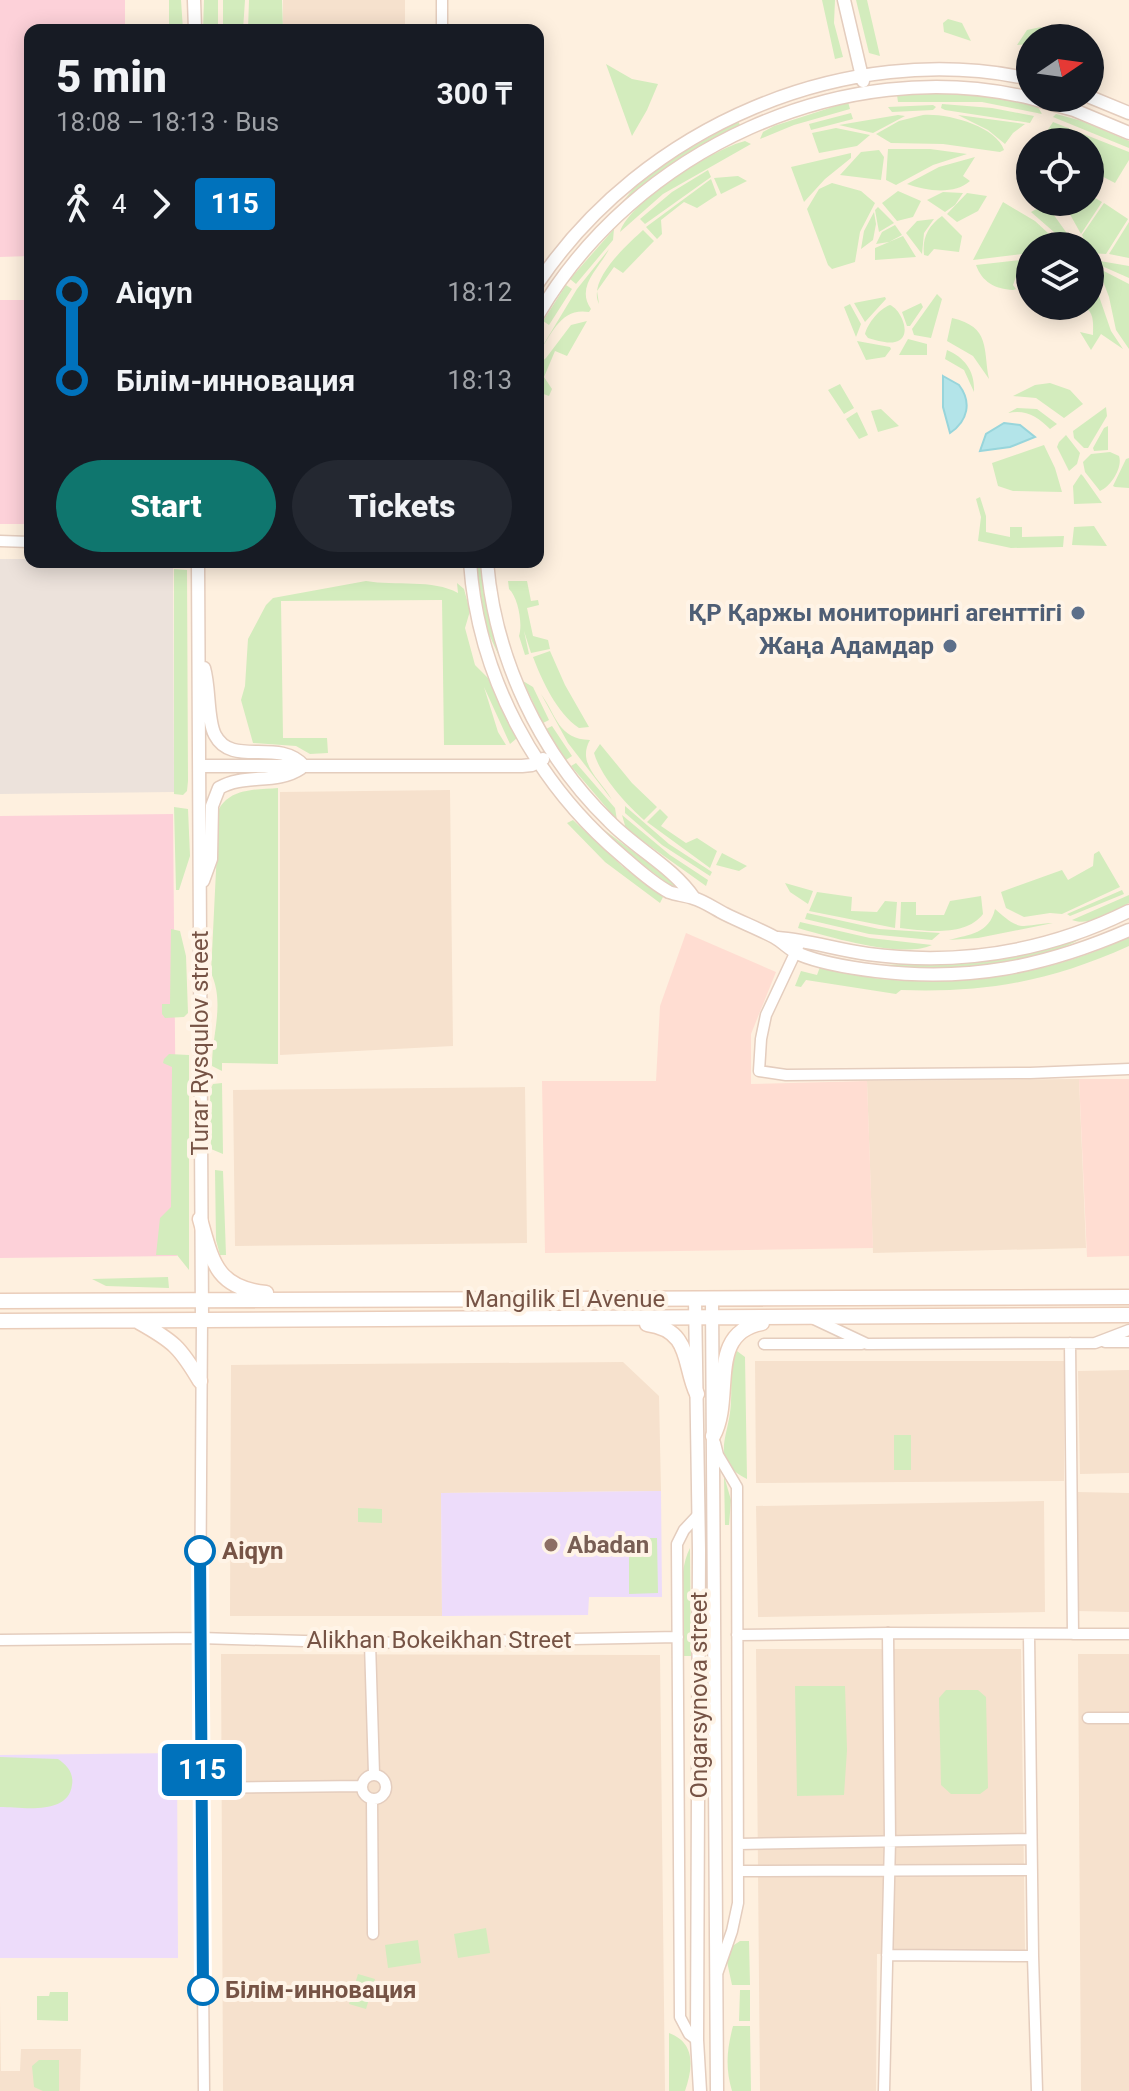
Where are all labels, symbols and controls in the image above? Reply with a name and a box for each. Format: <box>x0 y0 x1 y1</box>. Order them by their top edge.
north arrow <box>1016 24 1104 112</box>
map controls <box>1016 24 1104 320</box>
text: 5 min <box>56 51 167 103</box>
text: 300 ₸ <box>437 76 512 111</box>
text: 18:08 – 18:13 · Bus <box>56 107 279 137</box>
button: locate <box>1016 128 1104 216</box>
icon: walk <box>56 182 100 226</box>
icon: forward <box>139 182 183 226</box>
text: 115 <box>211 187 259 220</box>
text: 4 <box>112 189 127 219</box>
button: layers <box>1016 232 1104 320</box>
text: Aiqyn <box>116 275 193 310</box>
text: 18:12 <box>447 277 512 307</box>
text: Білім-инновация <box>116 363 355 398</box>
text: 18:13 <box>447 365 512 395</box>
button: Start <box>56 460 276 552</box>
button: Tickets <box>292 460 512 552</box>
place label: ҚР Қаржы мониторингі агенттігі <box>688 599 1062 627</box>
marker: ҚР Қаржы мониторингі агенттігі <box>1069 604 1087 622</box>
place label: Жаңа Адамдар <box>759 632 934 660</box>
marker: Жаңа Адамдар <box>941 637 959 655</box>
street label: Turar Rysqulov street <box>186 930 214 1156</box>
street label: Mangilik El Avenue <box>465 1285 665 1313</box>
place label: Abadan <box>567 1531 649 1559</box>
marker: Aiqyn <box>185 1536 215 1566</box>
marker: Abadan <box>542 1536 560 1554</box>
place label: Aiqyn <box>222 1537 284 1565</box>
street label: Ongarsynova street <box>685 1591 713 1798</box>
street label: Alikhan Bokeikhan Street <box>306 1626 572 1654</box>
line badge: 115 <box>156 1744 248 1796</box>
text: 115 <box>178 1753 226 1786</box>
marker: Білім-инновация <box>188 1975 218 2005</box>
place label: Білім-инновация <box>225 1976 416 2004</box>

